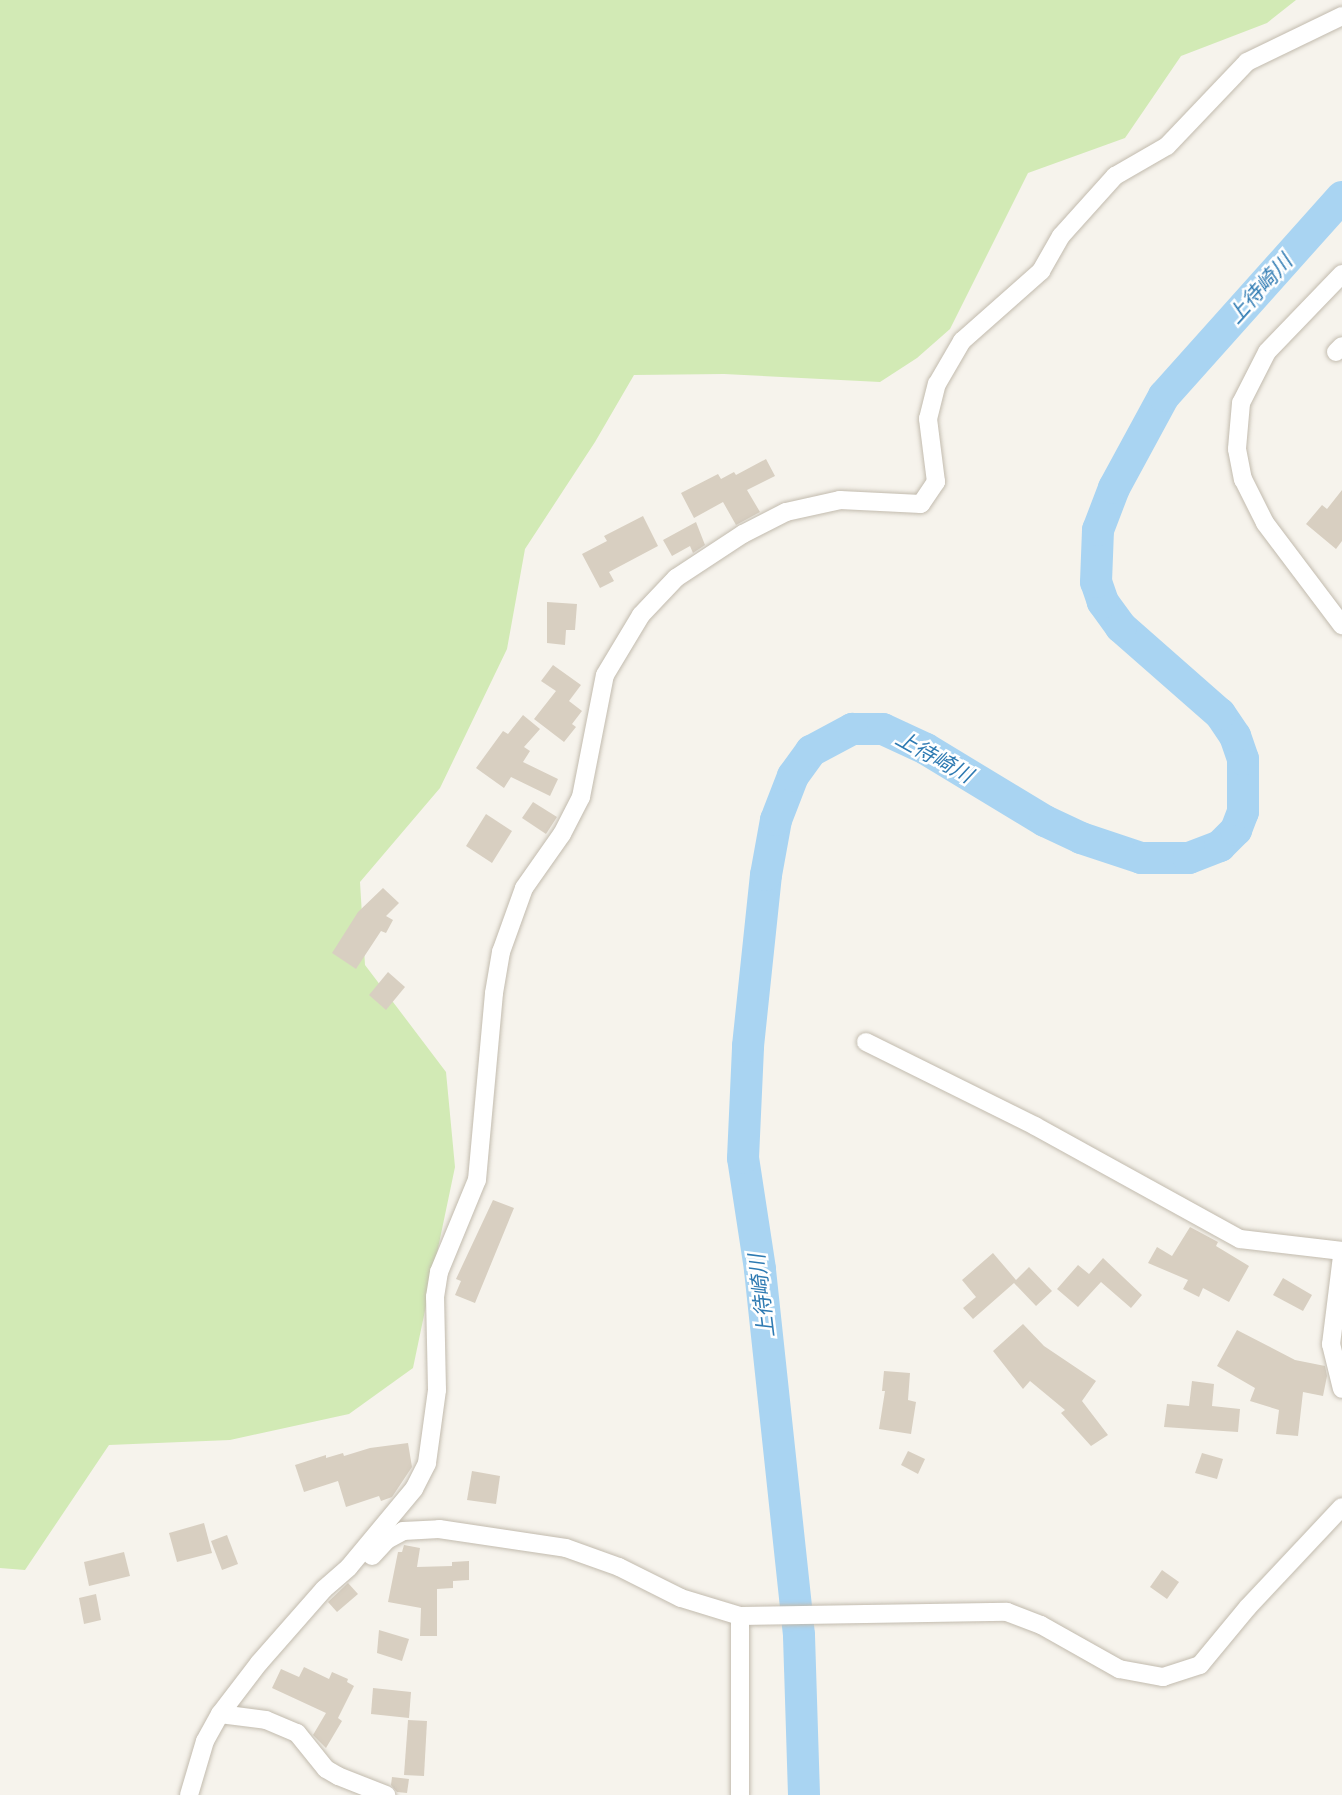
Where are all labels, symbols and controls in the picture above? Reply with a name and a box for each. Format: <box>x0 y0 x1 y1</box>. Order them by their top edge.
water label: 上待崎川 <box>1223 249 1297 329</box>
water label: 上待崎川 <box>891 726 977 788</box>
water label: 上待崎川 <box>744 1253 780 1339</box>

